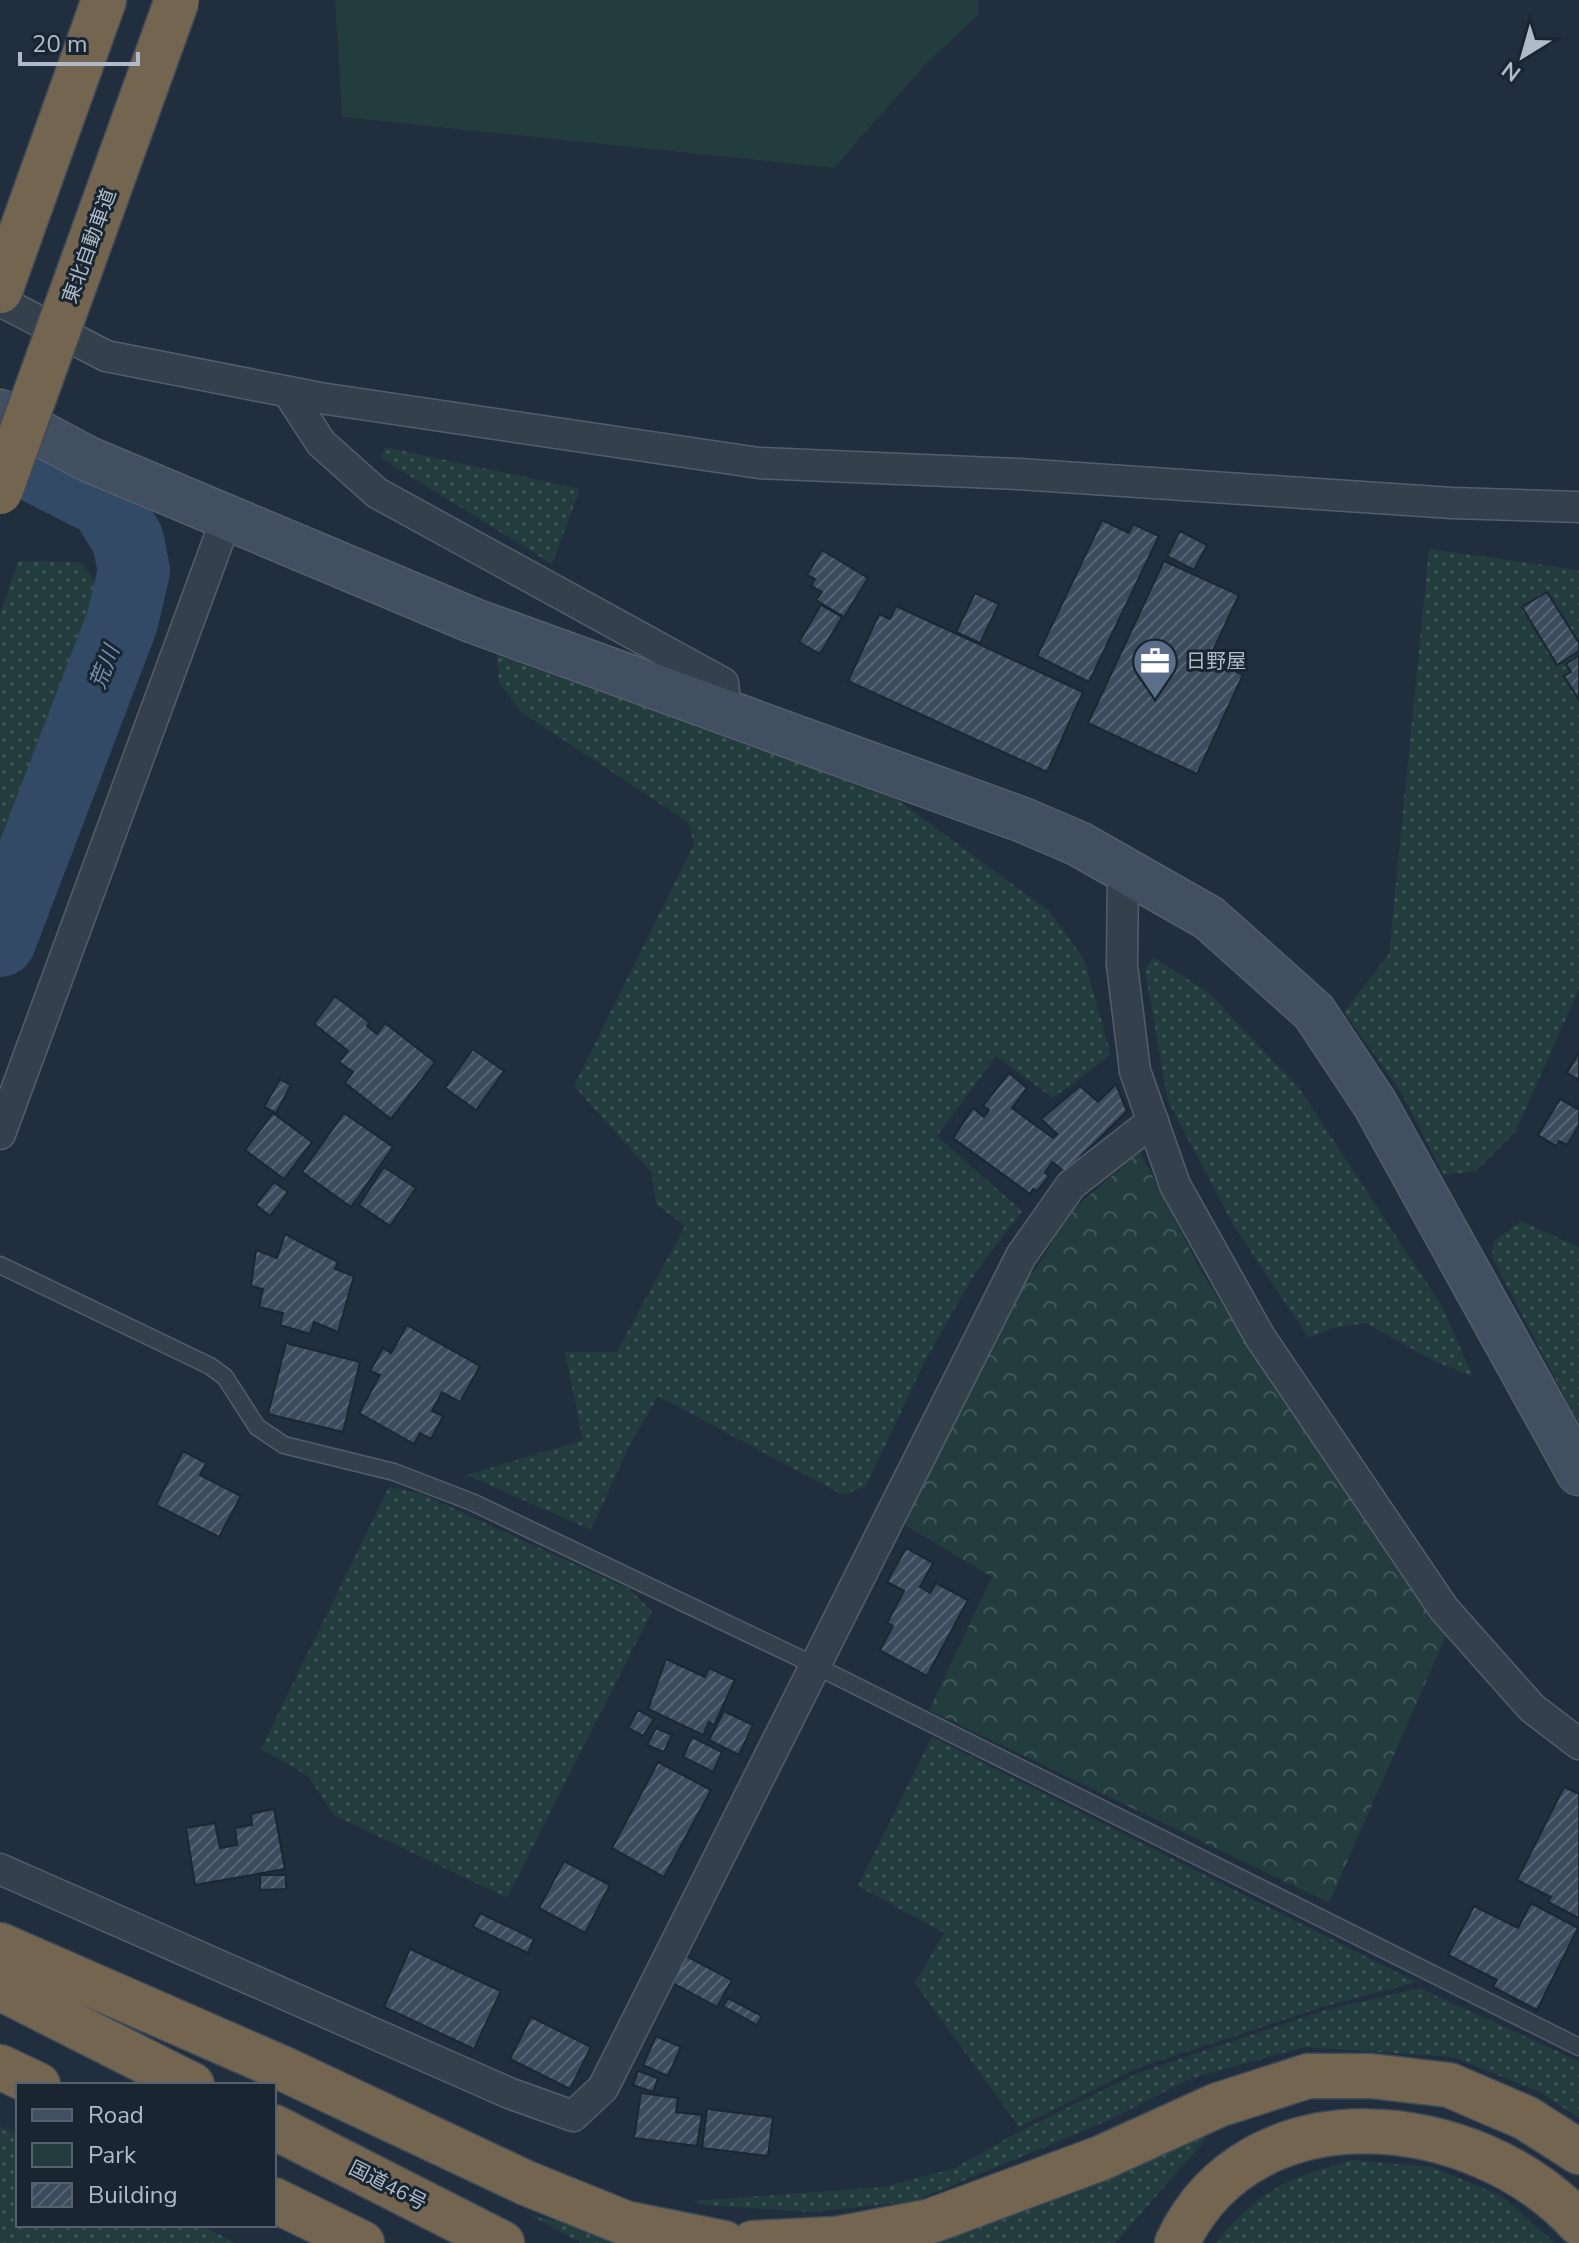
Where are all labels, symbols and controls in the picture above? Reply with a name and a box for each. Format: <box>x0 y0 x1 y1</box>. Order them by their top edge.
scale bar <box>20 16 138 66</box>
north arrow <box>1483 16 1563 96</box>
text: 20 m <box>32 28 88 60</box>
text: N <box>1496 54 1527 88</box>
street label: 東北自動車道 <box>56 185 123 307</box>
office icon: 日野屋 <box>1131 637 1179 700</box>
water label: 荒川 <box>83 640 128 693</box>
place label: 日野屋 <box>1186 648 1246 675</box>
legend <box>16 2083 276 2227</box>
text: Road <box>88 2099 144 2131</box>
text: Park <box>88 2139 137 2171</box>
street label: 国道46号 <box>344 2154 431 2217</box>
text: Building <box>88 2179 178 2211</box>

